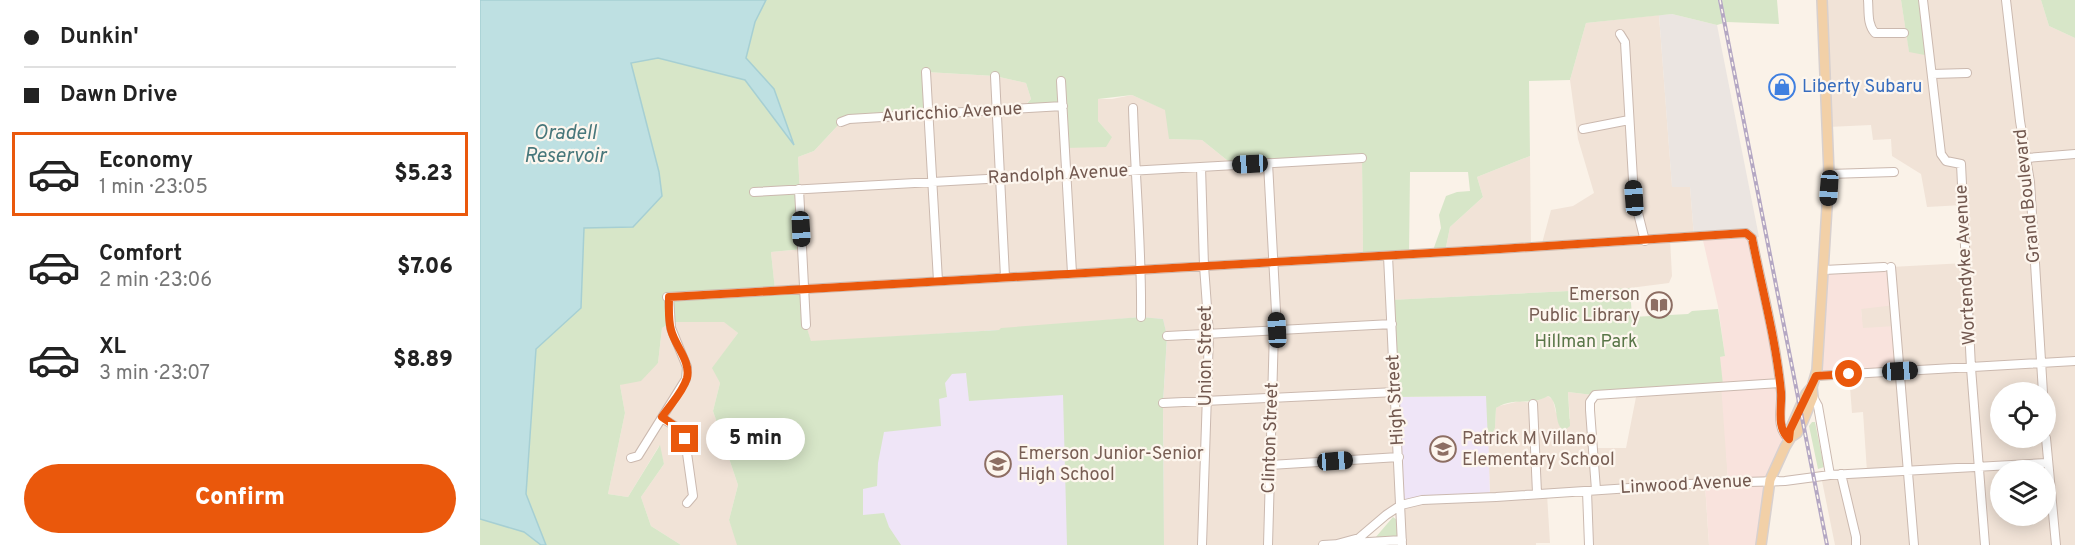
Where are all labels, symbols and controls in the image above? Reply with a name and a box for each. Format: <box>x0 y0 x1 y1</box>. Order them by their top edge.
text: Dunkin' <box>60 24 139 51</box>
shop icon: Liberty Subaru <box>1767 72 1797 102</box>
place label: Liberty Subaru <box>1802 76 1922 99</box>
text: Dawn Drive <box>60 82 178 109</box>
street label: Auricchio Avenue <box>881 98 1023 128</box>
water label: Oradell Reservoir <box>524 121 607 170</box>
street label: Grand Boulevard <box>2010 128 2046 264</box>
icon: car <box>27 147 81 201</box>
text: Economy <box>99 148 193 175</box>
car <box>1232 154 1268 174</box>
street label: Randolph Avenue <box>987 160 1129 190</box>
text: $5.23 <box>394 161 453 188</box>
car <box>1819 169 1839 207</box>
text: 1 min · 23:05 <box>99 175 208 201</box>
car <box>1624 179 1644 217</box>
street label: Wortendyke Avenue <box>1950 184 1982 346</box>
car <box>791 211 811 247</box>
icon: car <box>27 240 81 294</box>
text: Comfort <box>99 241 182 268</box>
text: $7.06 <box>397 254 453 281</box>
text: 2 min · 23:06 <box>99 268 212 294</box>
place label: Emerson Public Library <box>1528 284 1640 328</box>
library icon: Emerson Public Library <box>1644 290 1674 320</box>
street label: Union Street <box>1195 306 1218 406</box>
car <box>1267 312 1287 348</box>
park label: Hillman Park <box>1534 331 1638 354</box>
icon: car <box>27 333 81 387</box>
text: XL <box>99 334 126 361</box>
text: $8.89 <box>393 347 453 374</box>
street label: High Street <box>1382 354 1410 446</box>
route start <box>1835 360 1862 387</box>
text: 3 min · 23:07 <box>99 361 210 387</box>
car <box>1882 361 1918 381</box>
street label: Clinton Street <box>1258 382 1284 494</box>
map controls <box>1990 382 2056 526</box>
button: locate <box>1990 382 2056 448</box>
callout: 5 min <box>706 418 805 460</box>
route end <box>671 425 698 452</box>
text: 5 min <box>729 426 782 452</box>
place label: Patrick M Villano Elementary School <box>1462 428 1615 472</box>
school or university icon: Patrick M Villano Elementary School <box>1428 434 1458 464</box>
place label: Emerson Junior-Senior High School <box>1018 443 1204 487</box>
school or university icon: Emerson Junior-Senior High School <box>983 449 1013 479</box>
car <box>1316 451 1354 471</box>
button: layers <box>1990 460 2056 526</box>
button: Confirm <box>24 464 456 533</box>
street label: Linwood Avenue <box>1620 470 1752 500</box>

